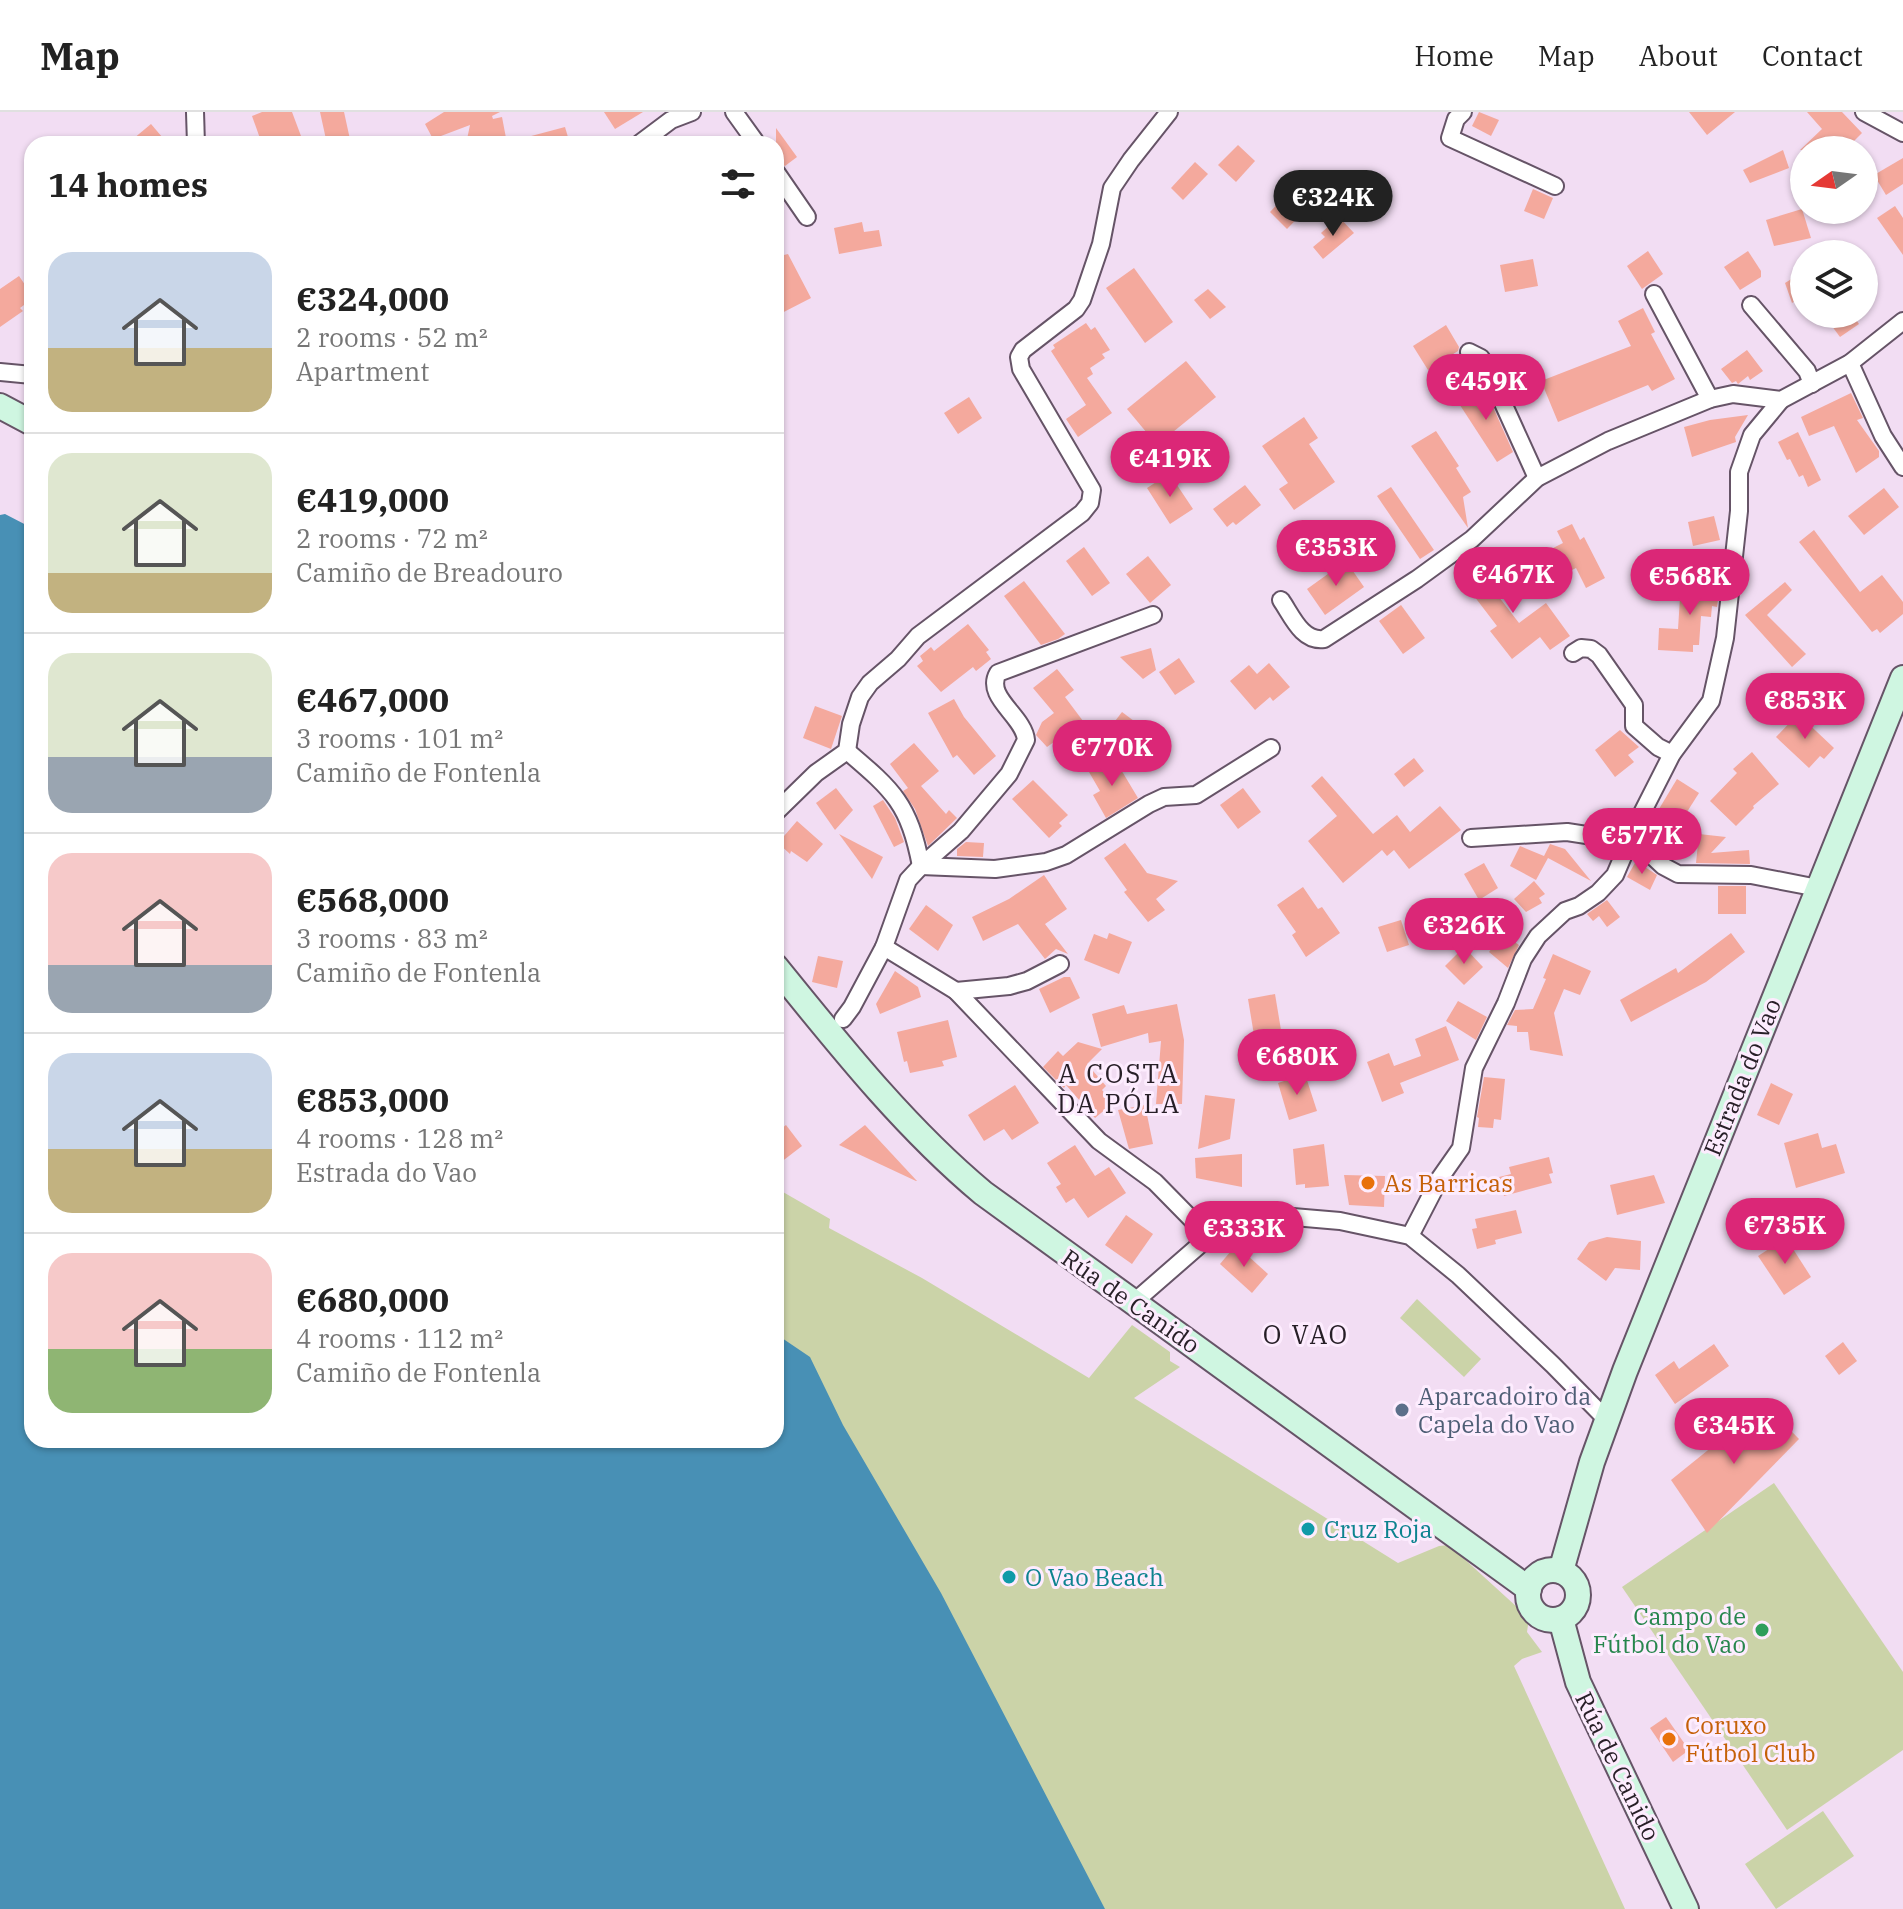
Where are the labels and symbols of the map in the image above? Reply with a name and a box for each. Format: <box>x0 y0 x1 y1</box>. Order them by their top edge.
north arrow <box>1790 136 1878 224</box>
pin: €324K <box>1277 170 1389 238</box>
pin: €459K <box>1430 354 1542 422</box>
pin: €419K <box>1114 431 1226 499</box>
pin: €353K <box>1280 520 1392 588</box>
pin: €467K <box>1457 547 1569 615</box>
pin: €568K <box>1634 549 1746 617</box>
pin: €853K <box>1749 673 1861 741</box>
pin: €770K <box>1056 720 1168 788</box>
pin: €577K <box>1586 808 1698 876</box>
pin: €326K <box>1408 898 1520 966</box>
street label: Estrada do Vao <box>1696 994 1788 1160</box>
pin: €680K <box>1241 1029 1353 1097</box>
district label: A COSTA DA PÓLA <box>1057 1056 1181 1120</box>
place label: As Barricas <box>1384 1167 1513 1199</box>
marker: As Barricas <box>1359 1174 1377 1192</box>
pin: €735K <box>1729 1198 1841 1266</box>
pin: €333K <box>1188 1201 1300 1269</box>
street label: Rúa de Canido <box>1055 1241 1207 1361</box>
district label: O VAO <box>1263 1317 1349 1351</box>
place label: Aparcadoiro da Capela do Vao <box>1418 1380 1591 1440</box>
pin: €345K <box>1678 1398 1790 1466</box>
marker: Aparcadoiro da Capela do Vao <box>1393 1401 1411 1419</box>
place label: Cruz Roja <box>1324 1513 1433 1545</box>
marker: Cruz Roja <box>1299 1520 1317 1538</box>
place label: O Vao Beach <box>1025 1561 1164 1593</box>
marker: O Vao Beach <box>1000 1568 1018 1586</box>
place label: Campo de Fútbol do Vao <box>1593 1600 1746 1660</box>
marker: Campo de Fútbol do Vao <box>1753 1621 1771 1639</box>
street label: Rúa de Canido <box>1568 1686 1668 1846</box>
place label: Coruxo Fútbol Club <box>1685 1709 1816 1769</box>
marker: Coruxo Fútbol Club <box>1660 1730 1678 1748</box>

